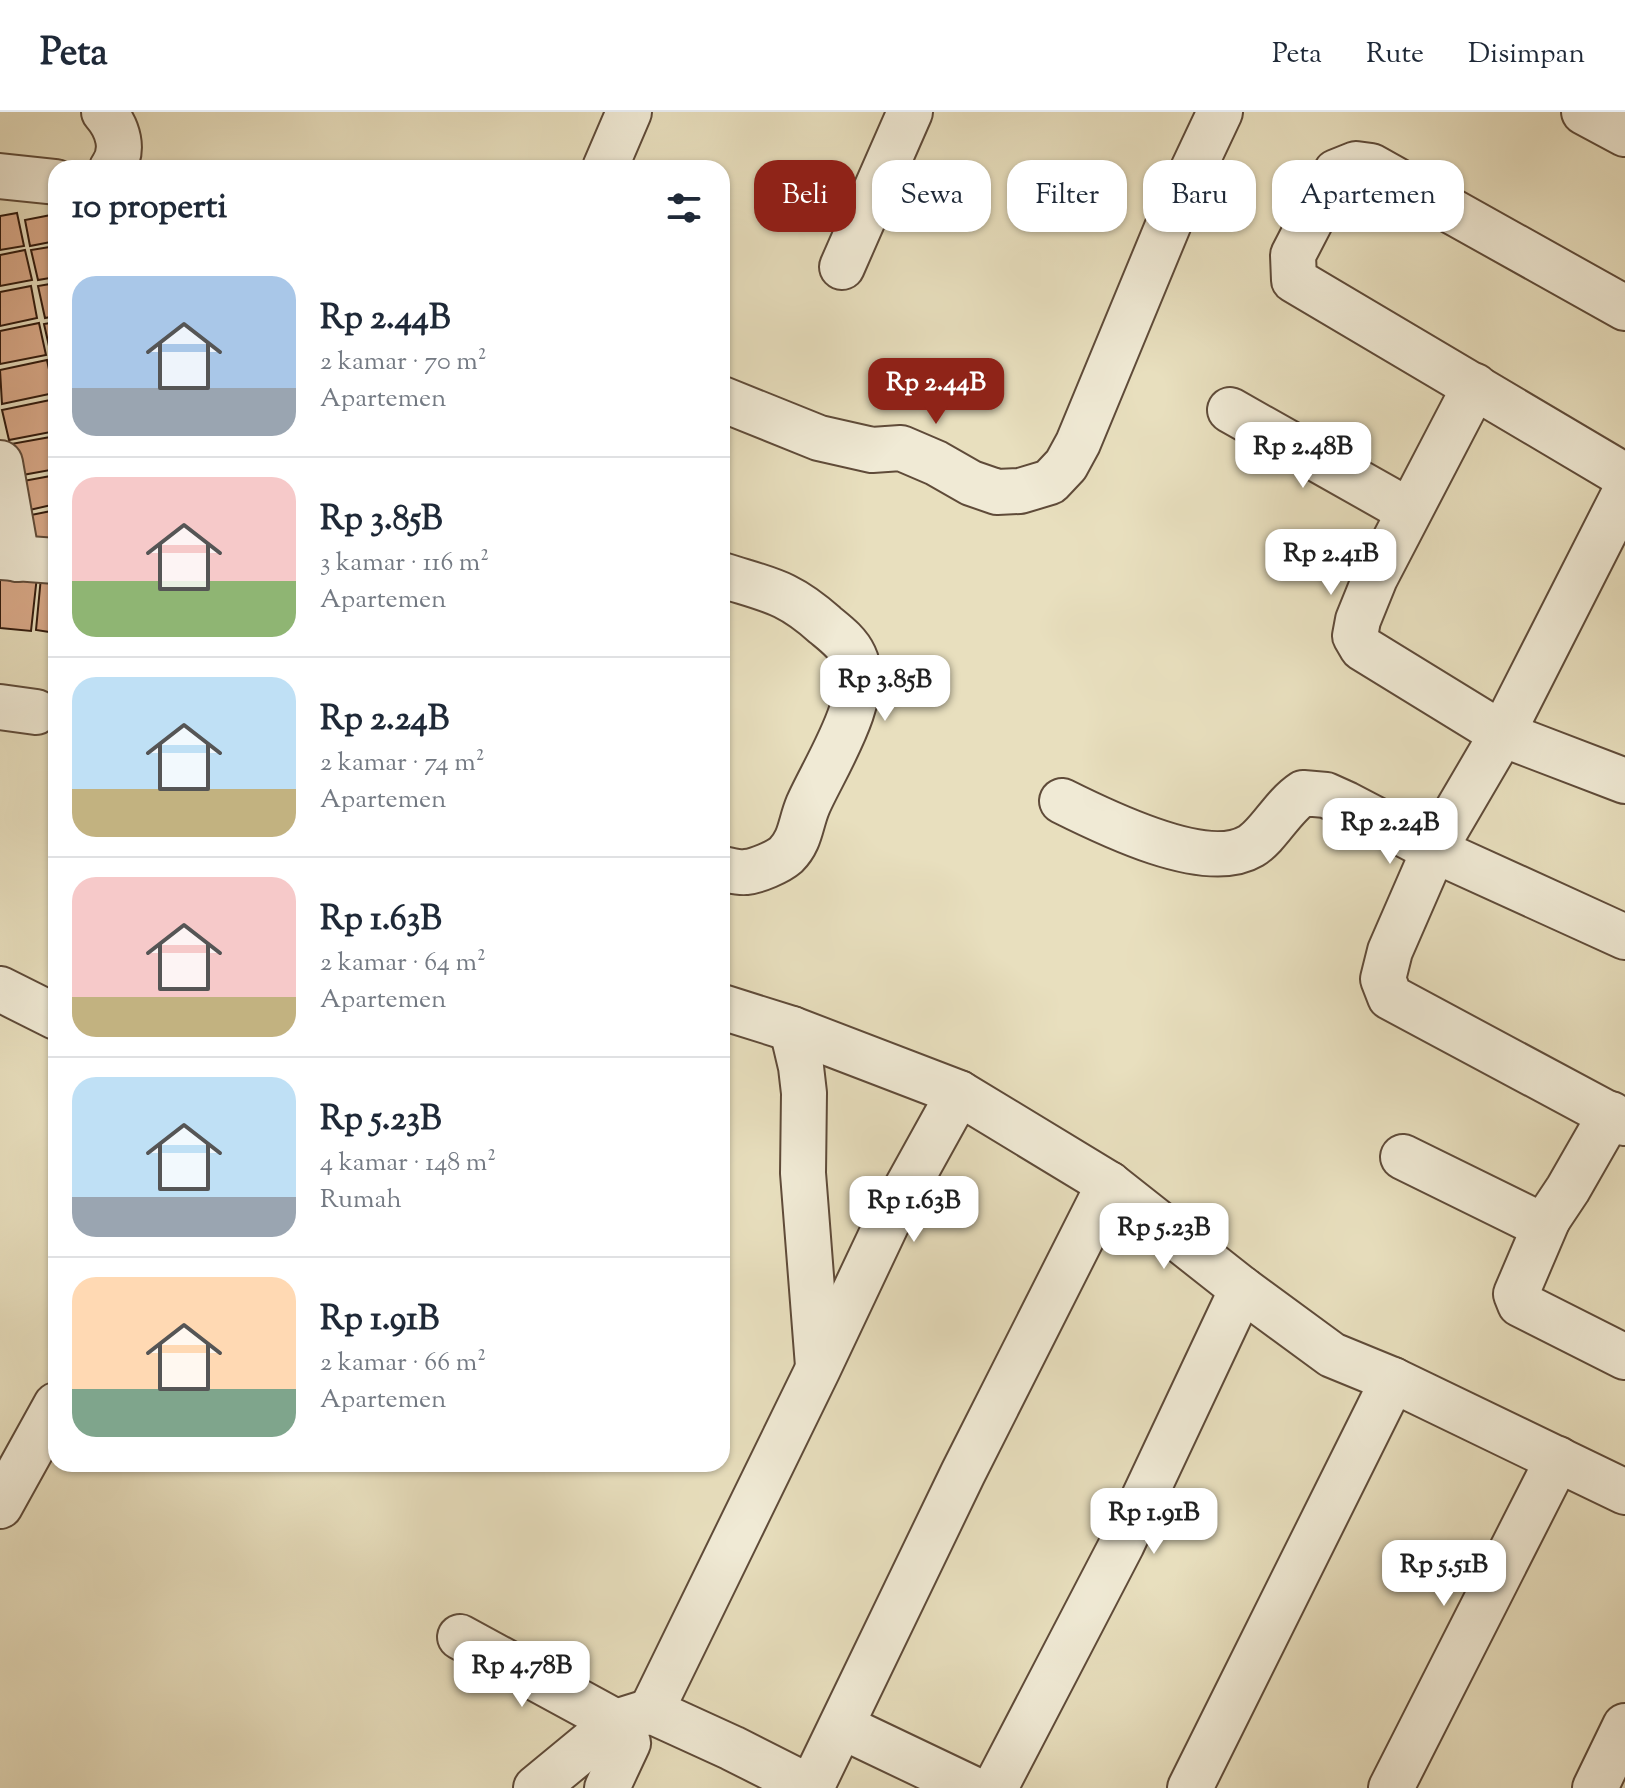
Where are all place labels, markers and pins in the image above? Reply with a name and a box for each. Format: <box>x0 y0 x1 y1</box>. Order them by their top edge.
pin: Rp 2.44B <box>853 358 1019 426</box>
pin: Rp 2.48B <box>1220 422 1386 490</box>
pin: Rp 2.41B <box>1248 529 1414 597</box>
pin: Rp 3.85B <box>802 655 968 723</box>
pin: Rp 2.24B <box>1307 798 1473 866</box>
pin: Rp 1.63B <box>831 1176 997 1244</box>
pin: Rp 5.23B <box>1081 1203 1247 1271</box>
pin: Rp 1.91B <box>1071 1488 1237 1556</box>
pin: Rp 5.51B <box>1361 1540 1527 1608</box>
pin: Rp 4.78B <box>439 1641 605 1709</box>

